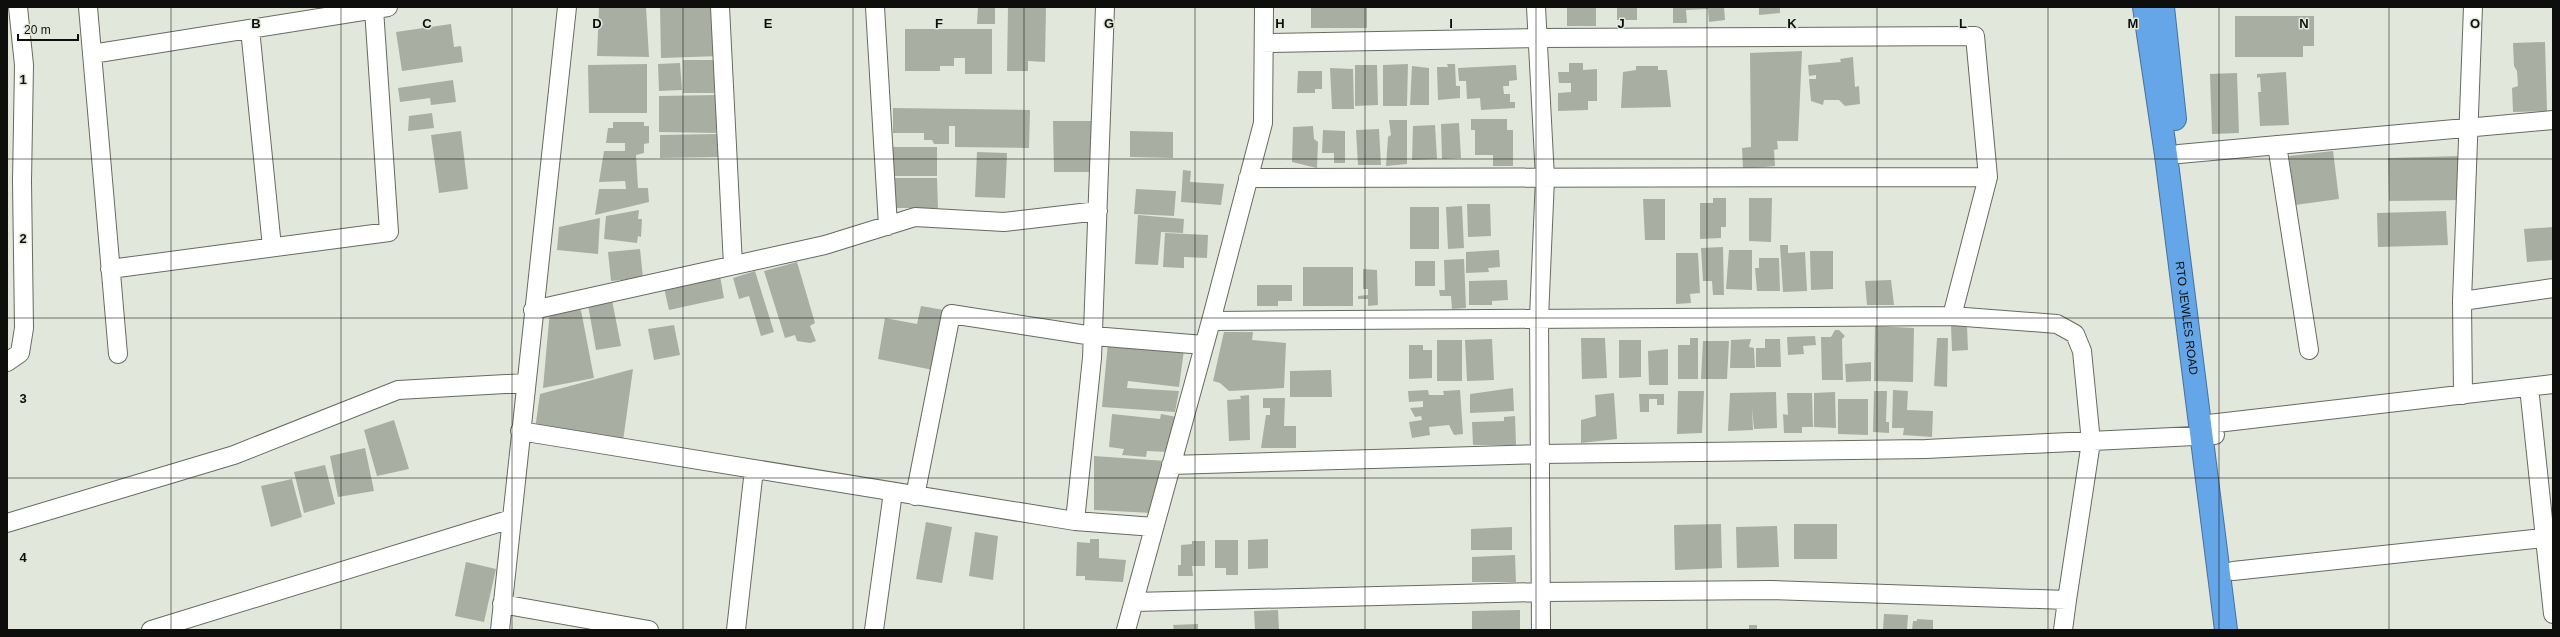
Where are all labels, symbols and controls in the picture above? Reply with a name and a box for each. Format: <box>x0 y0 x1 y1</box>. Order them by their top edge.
scale bar <box>18 16 78 42</box>
text: B <box>251 16 261 31</box>
text: C <box>422 16 432 31</box>
text: D <box>592 16 602 31</box>
text: E <box>764 16 773 31</box>
text: F <box>935 16 943 31</box>
text: G <box>1104 16 1114 31</box>
text: H <box>1275 16 1285 31</box>
text: I <box>1449 16 1453 31</box>
text: J <box>1617 16 1625 31</box>
text: K <box>1787 16 1797 31</box>
text: L <box>1959 16 1967 31</box>
text: M <box>2128 16 2138 31</box>
text: N <box>2299 16 2309 31</box>
text: O <box>2470 16 2480 31</box>
text: 20 m <box>24 23 51 37</box>
text: 1 <box>19 72 27 87</box>
text: 2 <box>19 231 27 246</box>
street label: RTO JEWLES ROAD <box>2172 260 2201 376</box>
text: 3 <box>19 391 27 406</box>
text: 4 <box>19 550 27 565</box>

